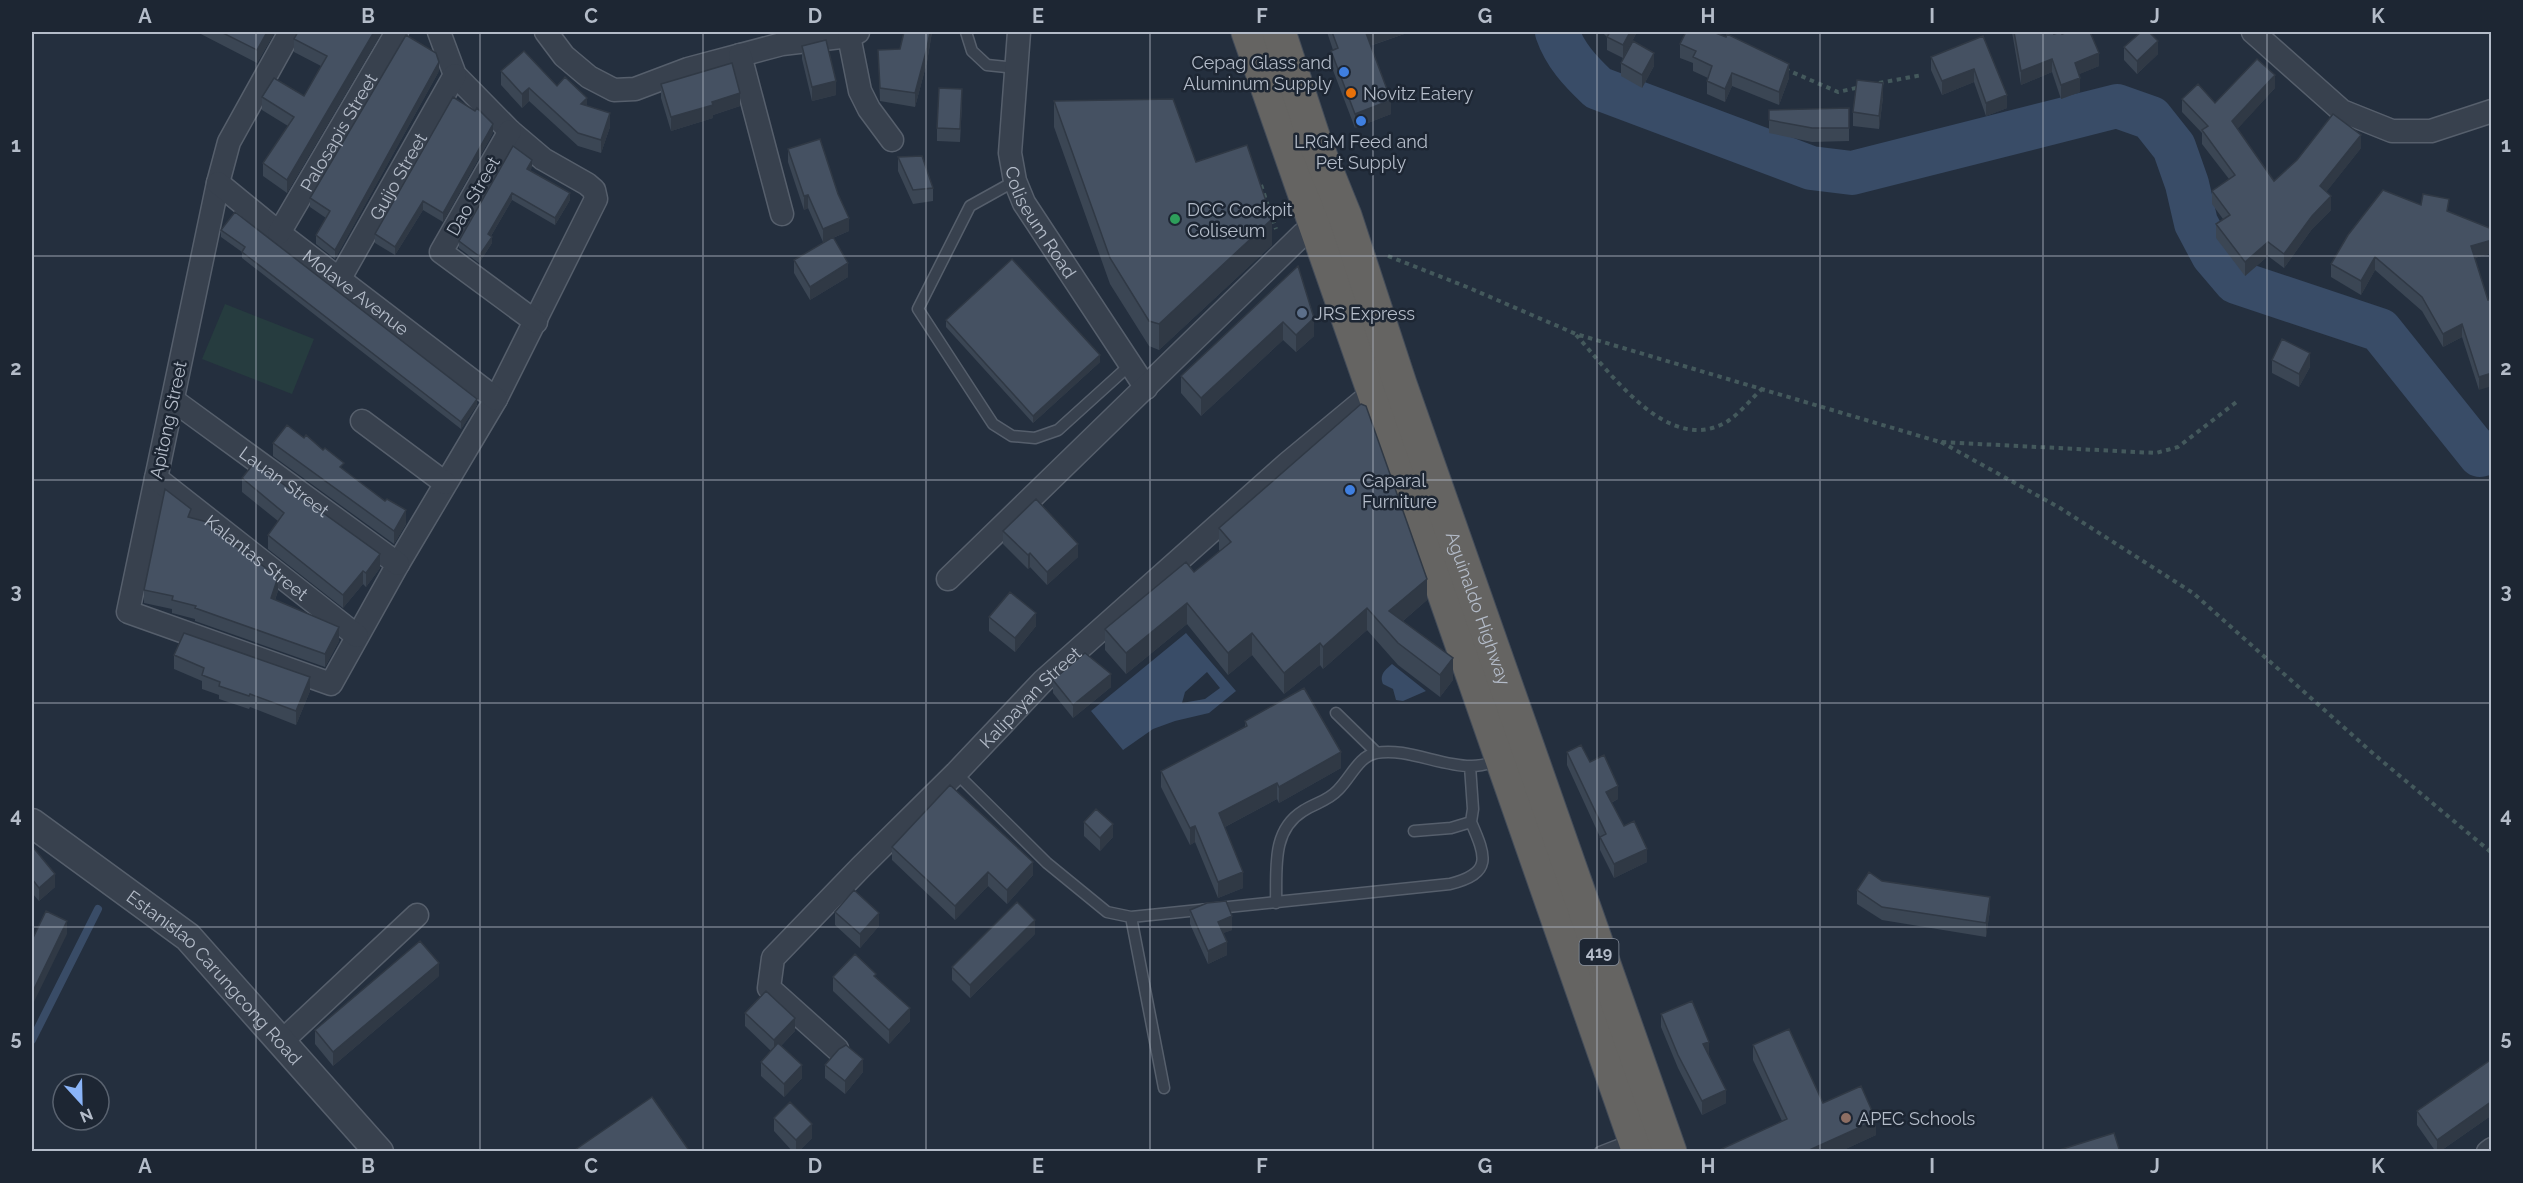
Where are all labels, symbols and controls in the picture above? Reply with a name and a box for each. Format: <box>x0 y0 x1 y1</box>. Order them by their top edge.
text: A <box>138 4 152 28</box>
text: B <box>361 4 375 28</box>
text: C <box>584 4 598 28</box>
text: D <box>808 4 822 28</box>
text: E <box>1032 4 1044 28</box>
text: F <box>1256 4 1268 28</box>
text: G <box>1478 4 1492 28</box>
text: H <box>1701 4 1715 28</box>
text: I <box>1929 4 1935 28</box>
text: J <box>2150 4 2160 28</box>
text: K <box>2371 4 2385 28</box>
place label: Cepag Glass and Aluminum Supply <box>1183 52 1332 94</box>
marker: Cepag Glass and Aluminum Supply <box>1337 65 1351 79</box>
street label: Palosapis Street <box>295 69 381 195</box>
place label: Novitz Eatery <box>1363 83 1474 104</box>
marker: Novitz Eatery <box>1344 86 1358 100</box>
marker: LRGM Feed and Pet Supply <box>1354 114 1368 128</box>
street label: Guijo Street <box>365 129 431 224</box>
place label: LRGM Feed and Pet Supply <box>1294 131 1428 173</box>
text: 1 <box>11 133 21 157</box>
text: 1 <box>2501 133 2511 157</box>
street label: Dao Street <box>442 153 504 239</box>
street label: Coliseum Road <box>1002 164 1081 282</box>
place label: DCC Cockpit Coliseum <box>1187 199 1293 241</box>
marker: DCC Cockpit Coliseum <box>1168 212 1182 226</box>
street label: Molave Avenue <box>299 245 414 339</box>
place label: JRS Express <box>1314 303 1415 324</box>
marker: JRS Express <box>1295 306 1309 320</box>
text: 2 <box>10 356 22 380</box>
text: 2 <box>2500 356 2512 380</box>
street label: Apitong Street <box>145 359 191 481</box>
street label: Lauan Street <box>236 442 333 521</box>
place label: Caparal Furniture <box>1362 470 1437 512</box>
marker: Caparal Furniture <box>1343 483 1357 497</box>
street label: Kalantas Street <box>201 510 312 604</box>
street label: Aguinaldo Highway <box>1442 528 1516 688</box>
text: 3 <box>10 579 22 603</box>
text: 3 <box>2500 579 2512 603</box>
street label: Kalipayan Street <box>975 642 1085 752</box>
text: 4 <box>10 803 22 827</box>
text: 4 <box>2500 803 2512 827</box>
street label: Estanislao Carungcong Road <box>123 885 306 1068</box>
road number: 419 <box>1580 939 1618 965</box>
text: 5 <box>10 1026 22 1050</box>
text: 5 <box>2500 1026 2512 1050</box>
north arrow <box>51 1072 111 1132</box>
text: N <box>77 1104 96 1127</box>
place label: APEC Schools <box>1858 1108 1976 1129</box>
marker: APEC Schools <box>1839 1111 1853 1125</box>
text: A <box>138 1154 152 1178</box>
text: B <box>361 1154 375 1178</box>
text: C <box>584 1154 598 1178</box>
text: D <box>808 1154 822 1178</box>
text: E <box>1032 1154 1044 1178</box>
text: F <box>1256 1154 1268 1178</box>
text: G <box>1478 1154 1492 1178</box>
text: H <box>1701 1154 1715 1178</box>
text: I <box>1929 1154 1935 1178</box>
text: J <box>2150 1154 2160 1178</box>
text: K <box>2371 1154 2385 1178</box>

